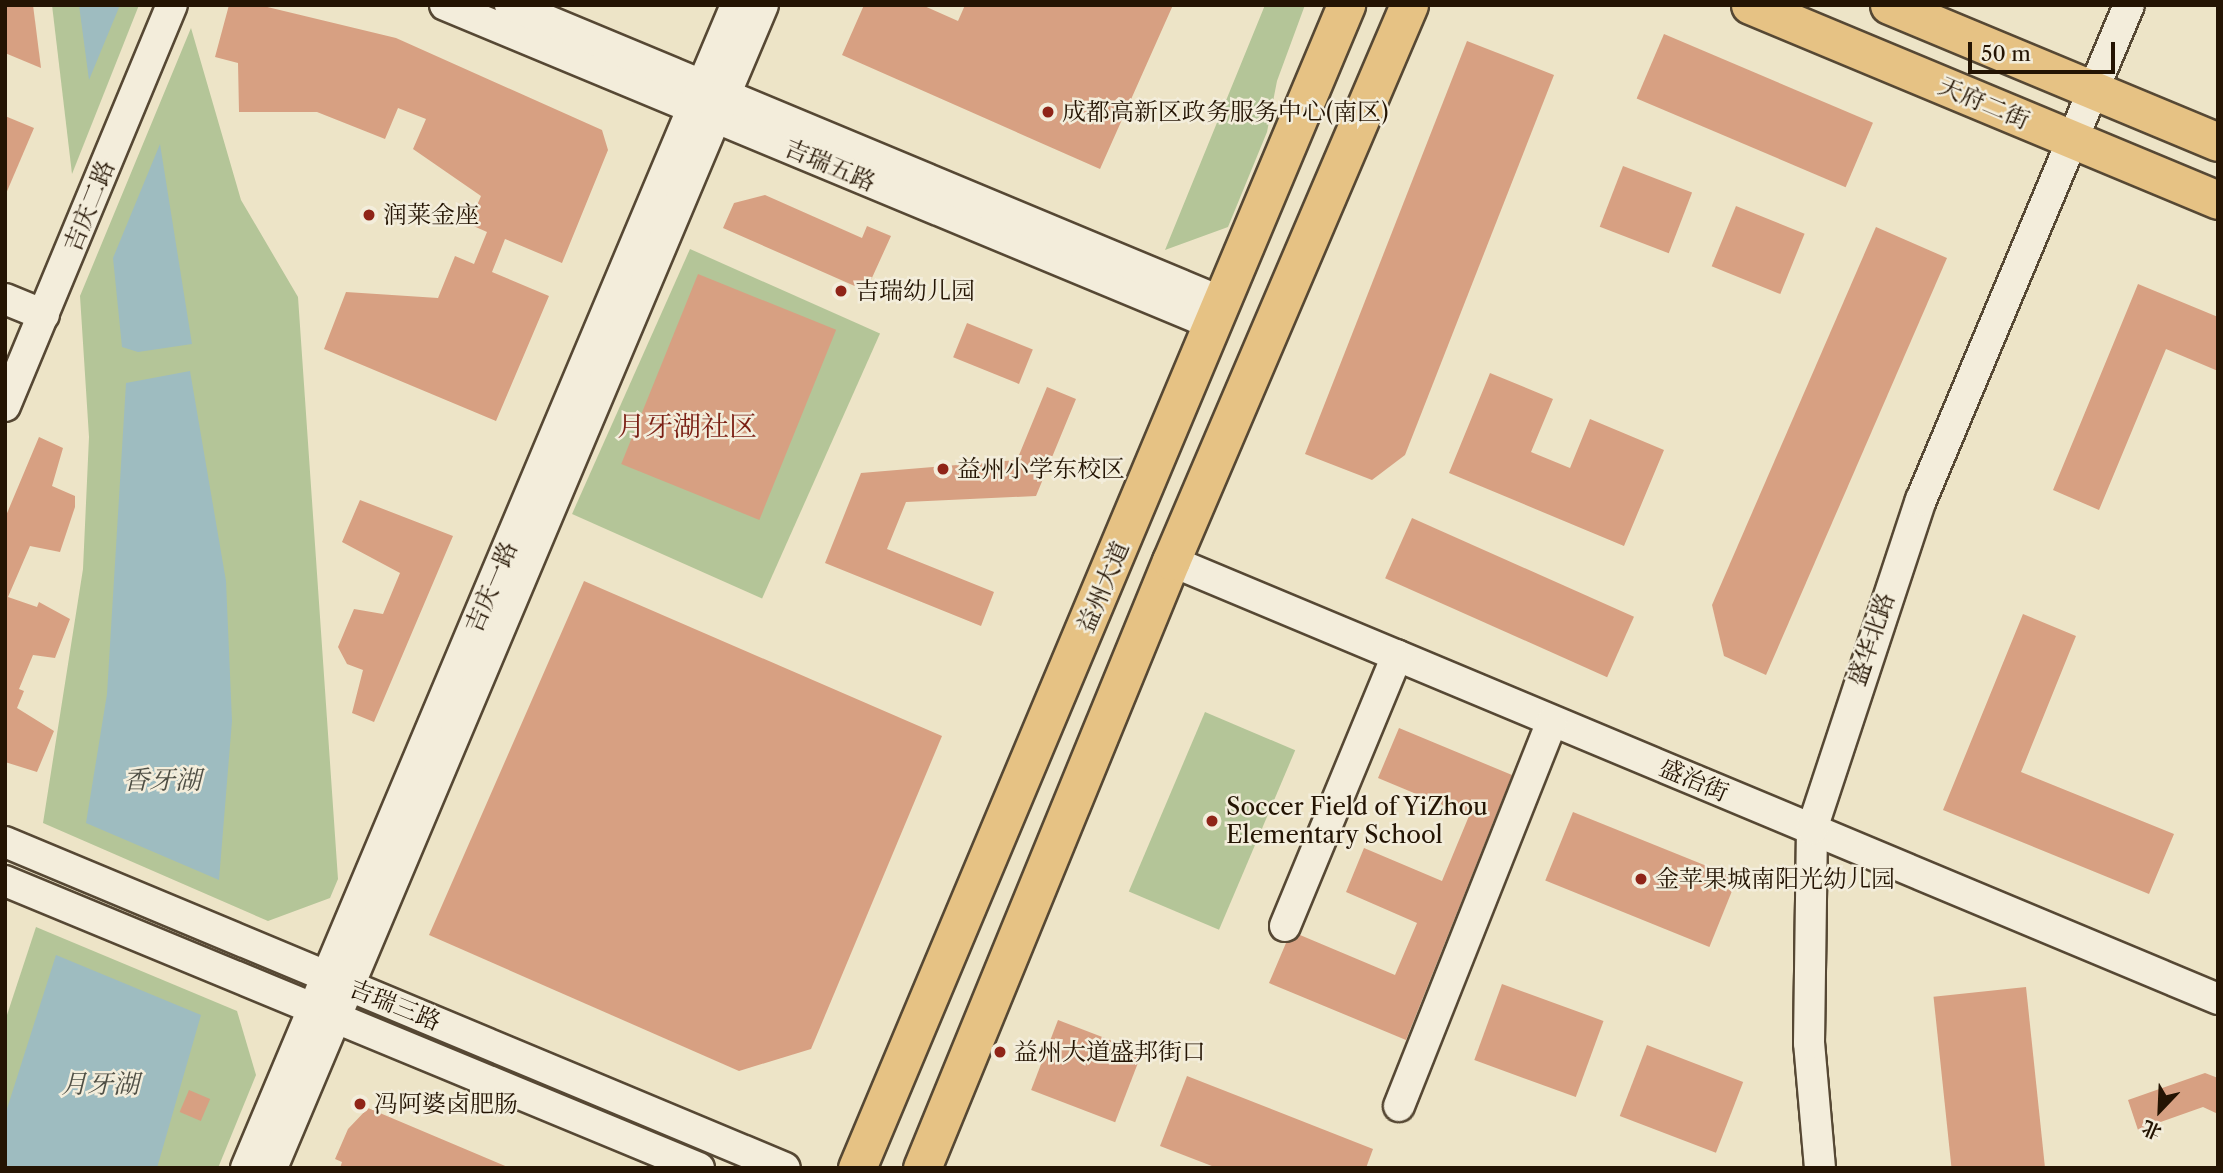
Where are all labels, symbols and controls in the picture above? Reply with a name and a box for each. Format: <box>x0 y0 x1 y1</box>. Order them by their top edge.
scale bar <box>1971 28 2118 72</box>
text: 50 m <box>1981 41 2031 66</box>
street label: 天府二街 <box>1934 71 2034 135</box>
place label: 成都高新区政务服务中心(南区) <box>1062 98 1389 126</box>
marker: 成都高新区政务服务中心(南区) <box>1040 104 1056 120</box>
street label: 吉瑞五路 <box>780 133 880 197</box>
street label: 吉庆二路 <box>58 156 120 256</box>
place label: 润莱金座 <box>383 201 479 229</box>
marker: 润莱金座 <box>361 207 377 223</box>
place label: 吉瑞幼儿园 <box>855 277 975 305</box>
marker: 吉瑞幼儿园 <box>833 283 849 299</box>
district label: 月牙湖社区 <box>617 409 757 443</box>
place label: 益州小学东校区 <box>957 455 1125 483</box>
marker: 益州小学东校区 <box>935 461 951 477</box>
street label: 吉庆一路 <box>459 537 523 637</box>
street label: 益州大道 <box>1071 537 1135 637</box>
street label: 盛华北路 <box>1842 589 1900 689</box>
street label: 盛治街 <box>1655 753 1733 807</box>
water label: 香牙湖 <box>123 765 201 797</box>
place label: Soccer Field of YiZhou Elementary School <box>1226 793 1489 849</box>
marker: Soccer Field of YiZhou Elementary School <box>1204 813 1220 829</box>
place label: 金苹果城南阳光幼儿园 <box>1655 865 1895 893</box>
marker: 金苹果城南阳光幼儿园 <box>1633 871 1649 887</box>
street label: 吉瑞三路 <box>345 974 445 1036</box>
place label: 益州大道盛邦街口 <box>1014 1038 1206 1066</box>
marker: 益州大道盛邦街口 <box>992 1044 1008 1060</box>
water label: 月牙湖 <box>61 1069 139 1101</box>
north arrow <box>2125 1075 2195 1145</box>
place label: 冯阿婆卤肥肠 <box>374 1090 518 1118</box>
marker: 冯阿婆卤肥肠 <box>352 1096 368 1112</box>
text: 北 <box>2138 1115 2165 1144</box>

